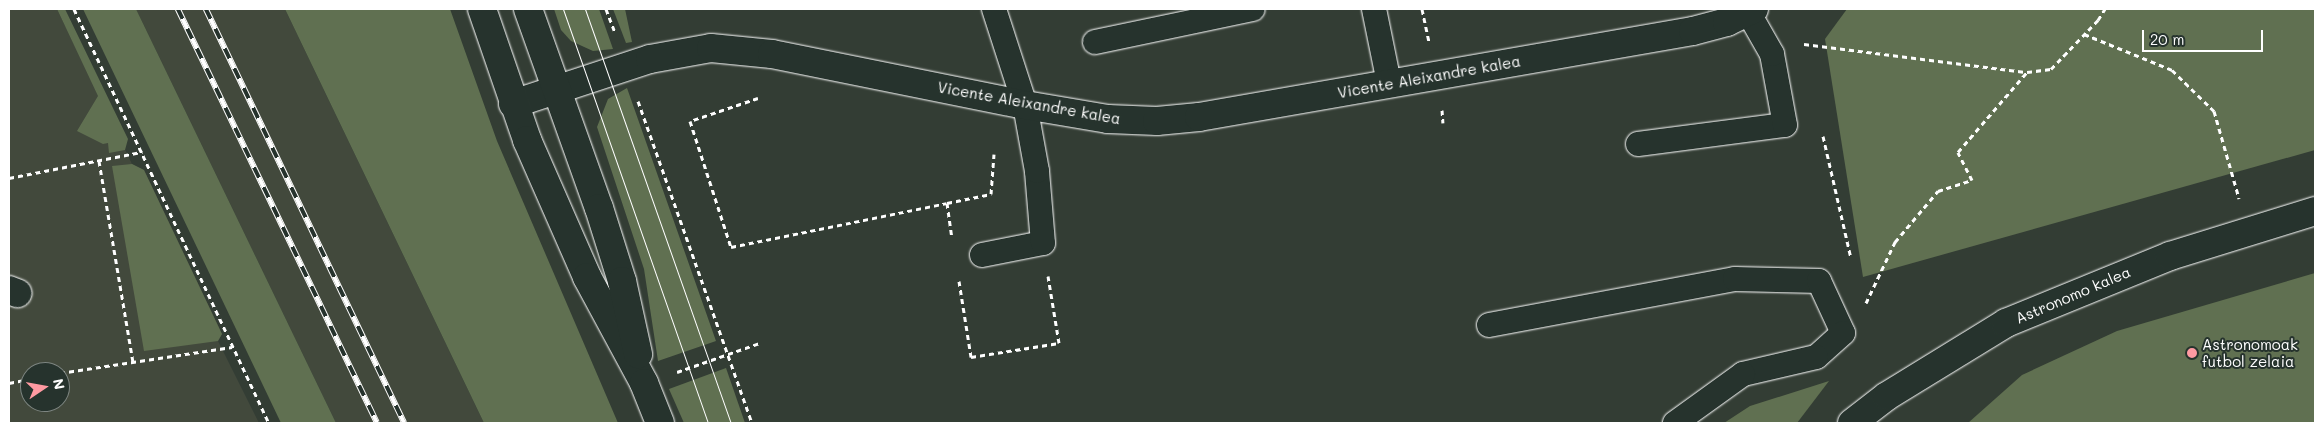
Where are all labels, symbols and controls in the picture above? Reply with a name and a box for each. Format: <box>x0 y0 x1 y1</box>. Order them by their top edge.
scale bar <box>2144 20 2265 52</box>
text: 20 m <box>2150 29 2184 49</box>
street label: Vicente Aleixandre kalea <box>1336 52 1522 102</box>
street label: Vicente Aleixandre kalea <box>936 78 1122 128</box>
street label: Astronomo kalea <box>2013 263 2133 327</box>
place label: Astronomoak futbol zelaia <box>2202 335 2298 370</box>
marker: Astronomoak futbol zelaia <box>2186 347 2198 359</box>
north arrow <box>20 362 70 412</box>
text: N <box>49 377 70 391</box>

